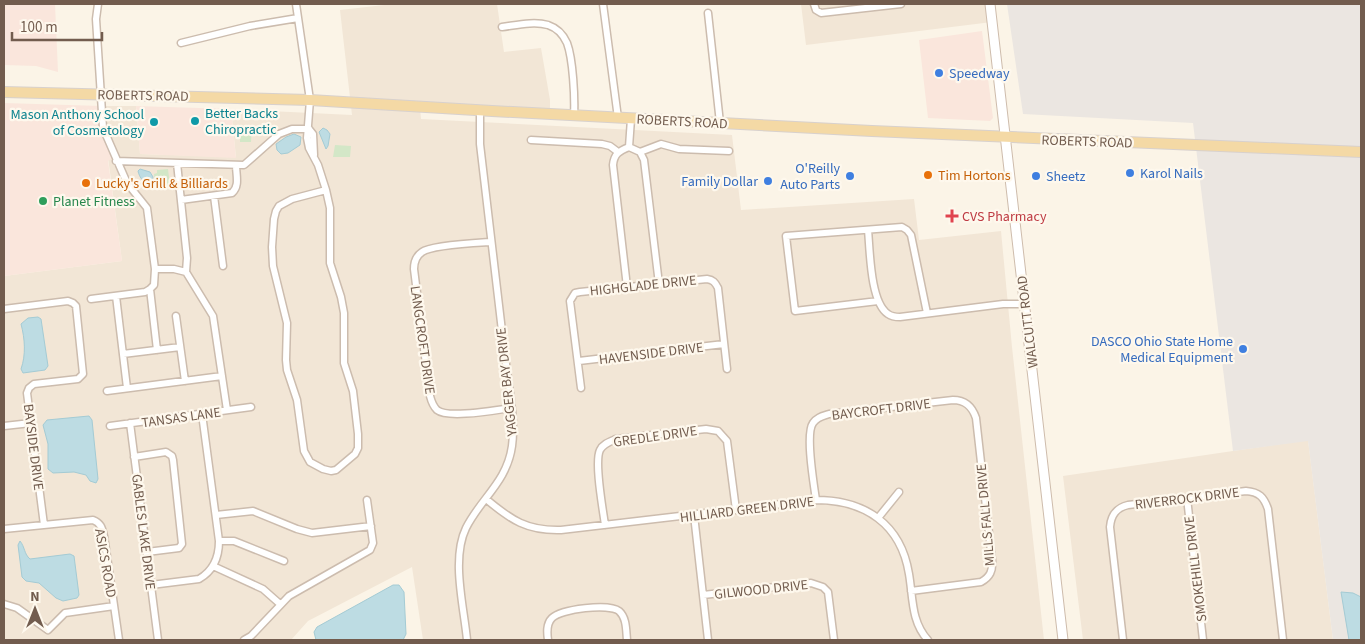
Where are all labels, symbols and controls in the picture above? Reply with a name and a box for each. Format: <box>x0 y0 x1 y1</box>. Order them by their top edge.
scale bar <box>12 10 102 42</box>
text: 100 m <box>20 17 58 38</box>
place label: Speedway <box>949 64 1010 84</box>
marker: Speedway <box>933 67 945 79</box>
street label: ROBERTS ROAD <box>97 85 189 107</box>
place label: Better Backs Chiropractic <box>205 104 278 140</box>
place label: Mason Anthony School of Cosmetology <box>10 105 144 141</box>
street label: ROBERTS ROAD <box>636 110 728 134</box>
marker: Better Backs Chiropractic <box>189 115 201 127</box>
marker: Mason Anthony School of Cosmetology <box>148 116 160 128</box>
street label: ROBERTS ROAD <box>1041 130 1133 154</box>
place label: O'Reilly Auto Parts <box>780 159 840 195</box>
place label: Karol Nails <box>1140 164 1203 184</box>
place label: Tim Hortons <box>938 166 1011 186</box>
place label: Sheetz <box>1046 167 1086 187</box>
marker: Karol Nails <box>1124 167 1136 179</box>
marker: Tim Hortons <box>922 169 934 181</box>
marker: O'Reilly Auto Parts <box>844 170 856 182</box>
marker: Sheetz <box>1030 170 1042 182</box>
place label: Family Dollar <box>681 172 758 192</box>
place label: Lucky's Grill & Billiards <box>96 174 228 194</box>
marker: Family Dollar <box>762 175 774 187</box>
marker: Lucky's Grill & Billiards <box>80 177 92 189</box>
place label: Planet Fitness <box>53 192 135 212</box>
marker: Planet Fitness <box>37 195 49 207</box>
place label: CVS Pharmacy <box>962 207 1047 227</box>
marker: CVS Pharmacy <box>946 210 958 222</box>
street label: HIGHGLADE DRIVE <box>589 270 698 302</box>
street label: WALCUTT ROAD <box>1012 274 1044 369</box>
street label: LANGCROFT DRIVE <box>404 285 440 396</box>
street label: YAGGER BAY DRIVE <box>491 326 523 438</box>
place label: DASCO Ohio State Home Medical Equipment <box>1091 332 1233 368</box>
street label: HAVENSIDE DRIVE <box>598 338 704 370</box>
marker: DASCO Ohio State Home Medical Equipment <box>1237 343 1249 355</box>
street label: BAYCROFT DRIVE <box>831 394 932 426</box>
street label: BAYSIDE DRIVE <box>18 403 48 491</box>
street label: TANSAS LANE <box>140 403 222 433</box>
street label: GREDLE DRIVE <box>612 421 698 453</box>
street label: MILLS FALL DRIVE <box>972 463 1000 567</box>
street label: GABLES LAKE DRIVE <box>126 473 160 591</box>
street label: RIVERROCK DRIVE <box>1134 483 1241 515</box>
street label: HILLIARD GREEN DRIVE <box>679 492 815 528</box>
street label: SMOKEHILL DRIVE <box>1180 515 1212 623</box>
street label: ASICS ROAD <box>89 527 121 599</box>
street label: GILWOOD DRIVE <box>713 575 809 605</box>
north arrow <box>10 584 60 634</box>
text: N <box>30 587 40 607</box>

